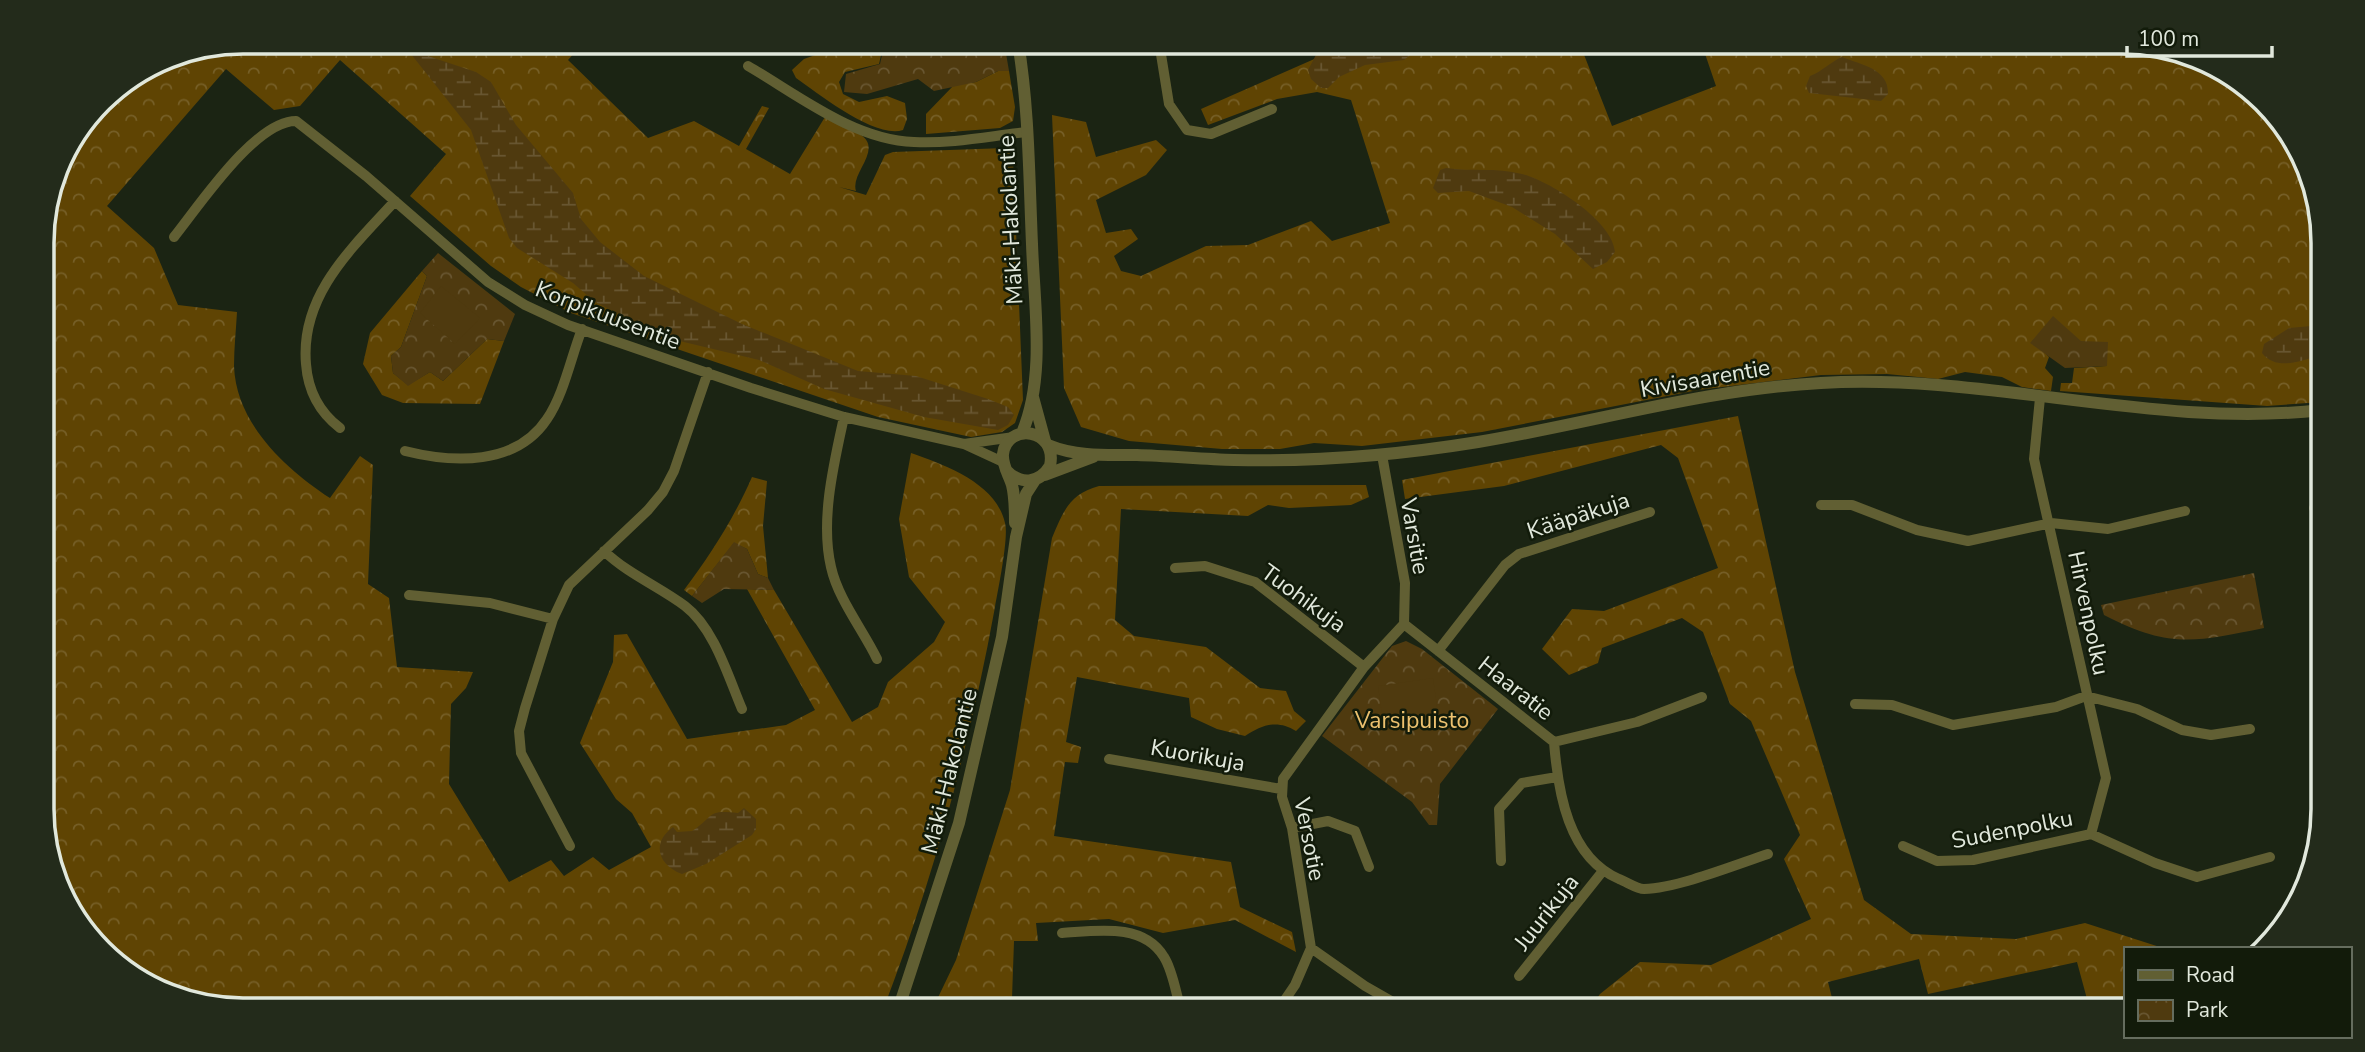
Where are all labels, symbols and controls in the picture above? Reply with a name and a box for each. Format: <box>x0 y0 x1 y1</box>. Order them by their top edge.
scale bar <box>2127 14 2272 58</box>
text: 100 m <box>2138 25 2199 53</box>
street label: Mäki-Hakolantie <box>991 134 1030 306</box>
street label: Korpikuusentie <box>531 274 685 357</box>
street label: Kivisaarentie <box>1638 352 1772 405</box>
street label: Kääpäkuja <box>1523 484 1634 547</box>
street label: Varsitie <box>1392 495 1436 577</box>
street label: Hirvenpolku <box>2060 548 2117 678</box>
street label: Tuohikuja <box>1255 557 1353 640</box>
street label: Haaratie <box>1472 649 1560 728</box>
street label: Mäki-Hakolantie <box>914 685 985 857</box>
park label: Varsipuisto <box>1354 705 1469 736</box>
street label: Kuorikuja <box>1148 732 1248 779</box>
street label: Versotie <box>1286 794 1333 883</box>
street label: Sudenpolku <box>1949 803 2076 856</box>
street label: Juurikuja <box>1506 868 1586 958</box>
legend <box>2124 947 2351 1038</box>
text: Road <box>2186 961 2235 989</box>
text: Park <box>2186 996 2228 1024</box>

